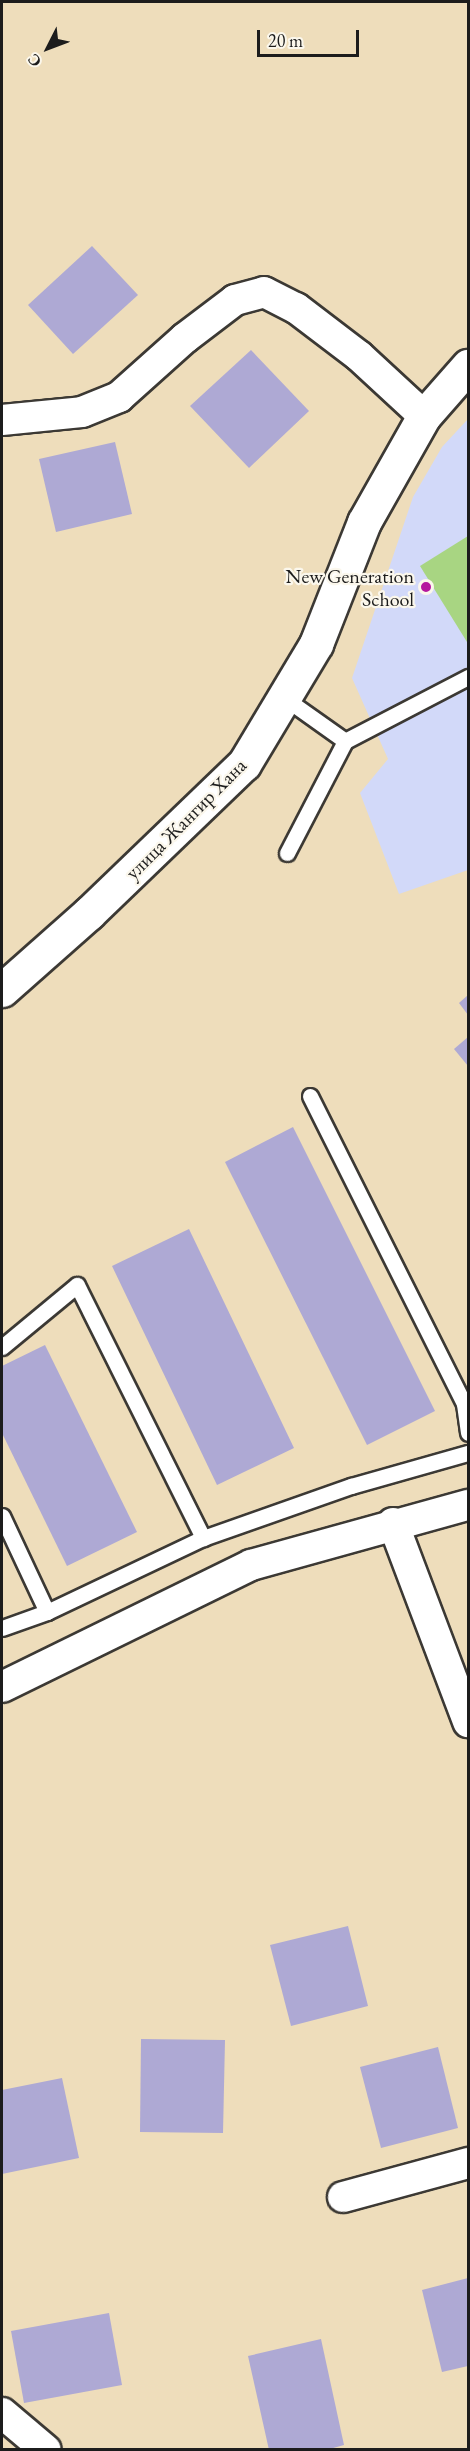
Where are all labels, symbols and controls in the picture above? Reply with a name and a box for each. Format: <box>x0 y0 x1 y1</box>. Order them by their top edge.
north arrow <box>18 18 78 78</box>
scale bar <box>260 18 362 56</box>
text: 20 m <box>268 29 303 52</box>
text: С <box>23 49 46 72</box>
place label: New Generation School <box>286 564 414 611</box>
marker: New Generation School <box>419 580 433 594</box>
street label: улица Жангир Хана <box>120 753 252 885</box>

